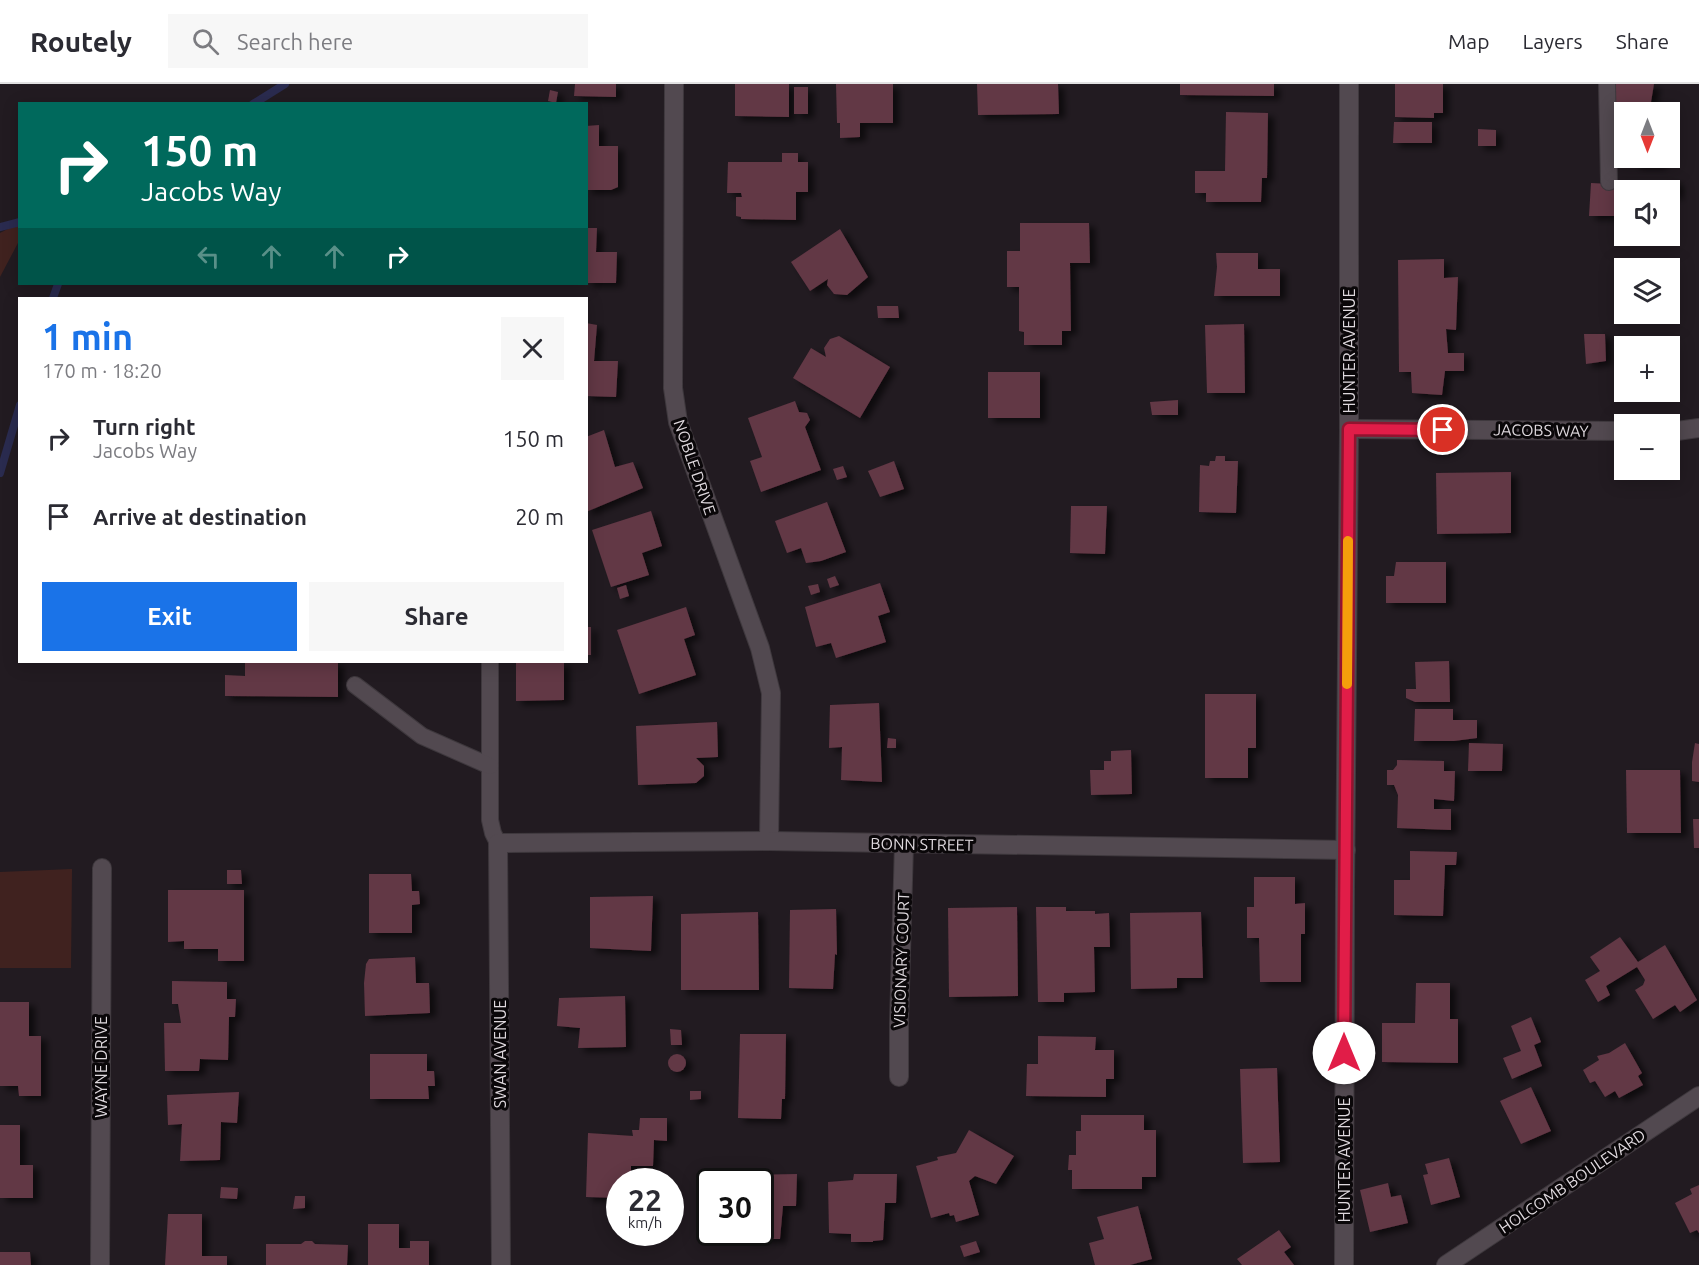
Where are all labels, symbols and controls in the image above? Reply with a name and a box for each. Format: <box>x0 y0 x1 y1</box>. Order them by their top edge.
search box <box>168 14 588 68</box>
icon: search <box>189 25 222 58</box>
text: Routely <box>30 26 132 57</box>
text: Search here <box>237 29 353 54</box>
text: Map <box>1448 29 1489 53</box>
text: Layers <box>1522 29 1583 53</box>
text: Share <box>1616 29 1669 53</box>
north arrow <box>1614 102 1680 168</box>
map controls <box>1614 102 1680 480</box>
icon: right <box>42 126 120 204</box>
text: 150 m <box>141 127 258 174</box>
text: Jacobs Way <box>141 176 281 206</box>
button: sound <box>1614 180 1680 246</box>
icon: left <box>192 240 225 273</box>
icon: ahead <box>255 240 288 273</box>
icon: ahead <box>318 240 351 273</box>
icon: right <box>381 240 414 273</box>
button: layers <box>1614 258 1680 324</box>
street label: HUNTER AVENUE <box>1340 288 1358 414</box>
text: 1 min <box>42 316 133 357</box>
button: close <box>501 317 564 380</box>
button: + <box>1614 336 1680 402</box>
text: 170 m · 18:20 <box>42 359 162 382</box>
pin <box>1417 404 1468 455</box>
icon: arrive <box>1426 413 1459 446</box>
text: Turn right <box>93 414 195 439</box>
button: − <box>1614 414 1680 480</box>
street label: NOBLE DRIVE <box>670 417 720 517</box>
street label: JACOBS WAY <box>1493 420 1590 440</box>
icon: right <box>42 422 75 455</box>
text: 150 m <box>503 426 564 451</box>
text: Jacobs Way <box>93 439 197 462</box>
icon: arrive <box>42 500 75 533</box>
text: Arrive at destination <box>93 504 307 529</box>
text: 20 m <box>515 504 564 529</box>
button: Exit <box>42 582 297 651</box>
button: Share <box>309 582 564 651</box>
street label: BONN STREET <box>870 834 974 854</box>
street label: VISIONARY COURT <box>890 892 912 1028</box>
street label: SWAN AVENUE <box>491 1000 509 1108</box>
street label: WAYNE DRIVE <box>92 1016 110 1118</box>
position arrow <box>1312 1021 1376 1085</box>
street label: HUNTER AVENUE <box>1335 1097 1353 1223</box>
street label: HOLCOMB BOULEVARD <box>1495 1125 1649 1237</box>
speed limit sign: 30 <box>696 1168 774 1246</box>
text: 22 <box>628 1183 662 1217</box>
text: km/h <box>628 1214 662 1231</box>

